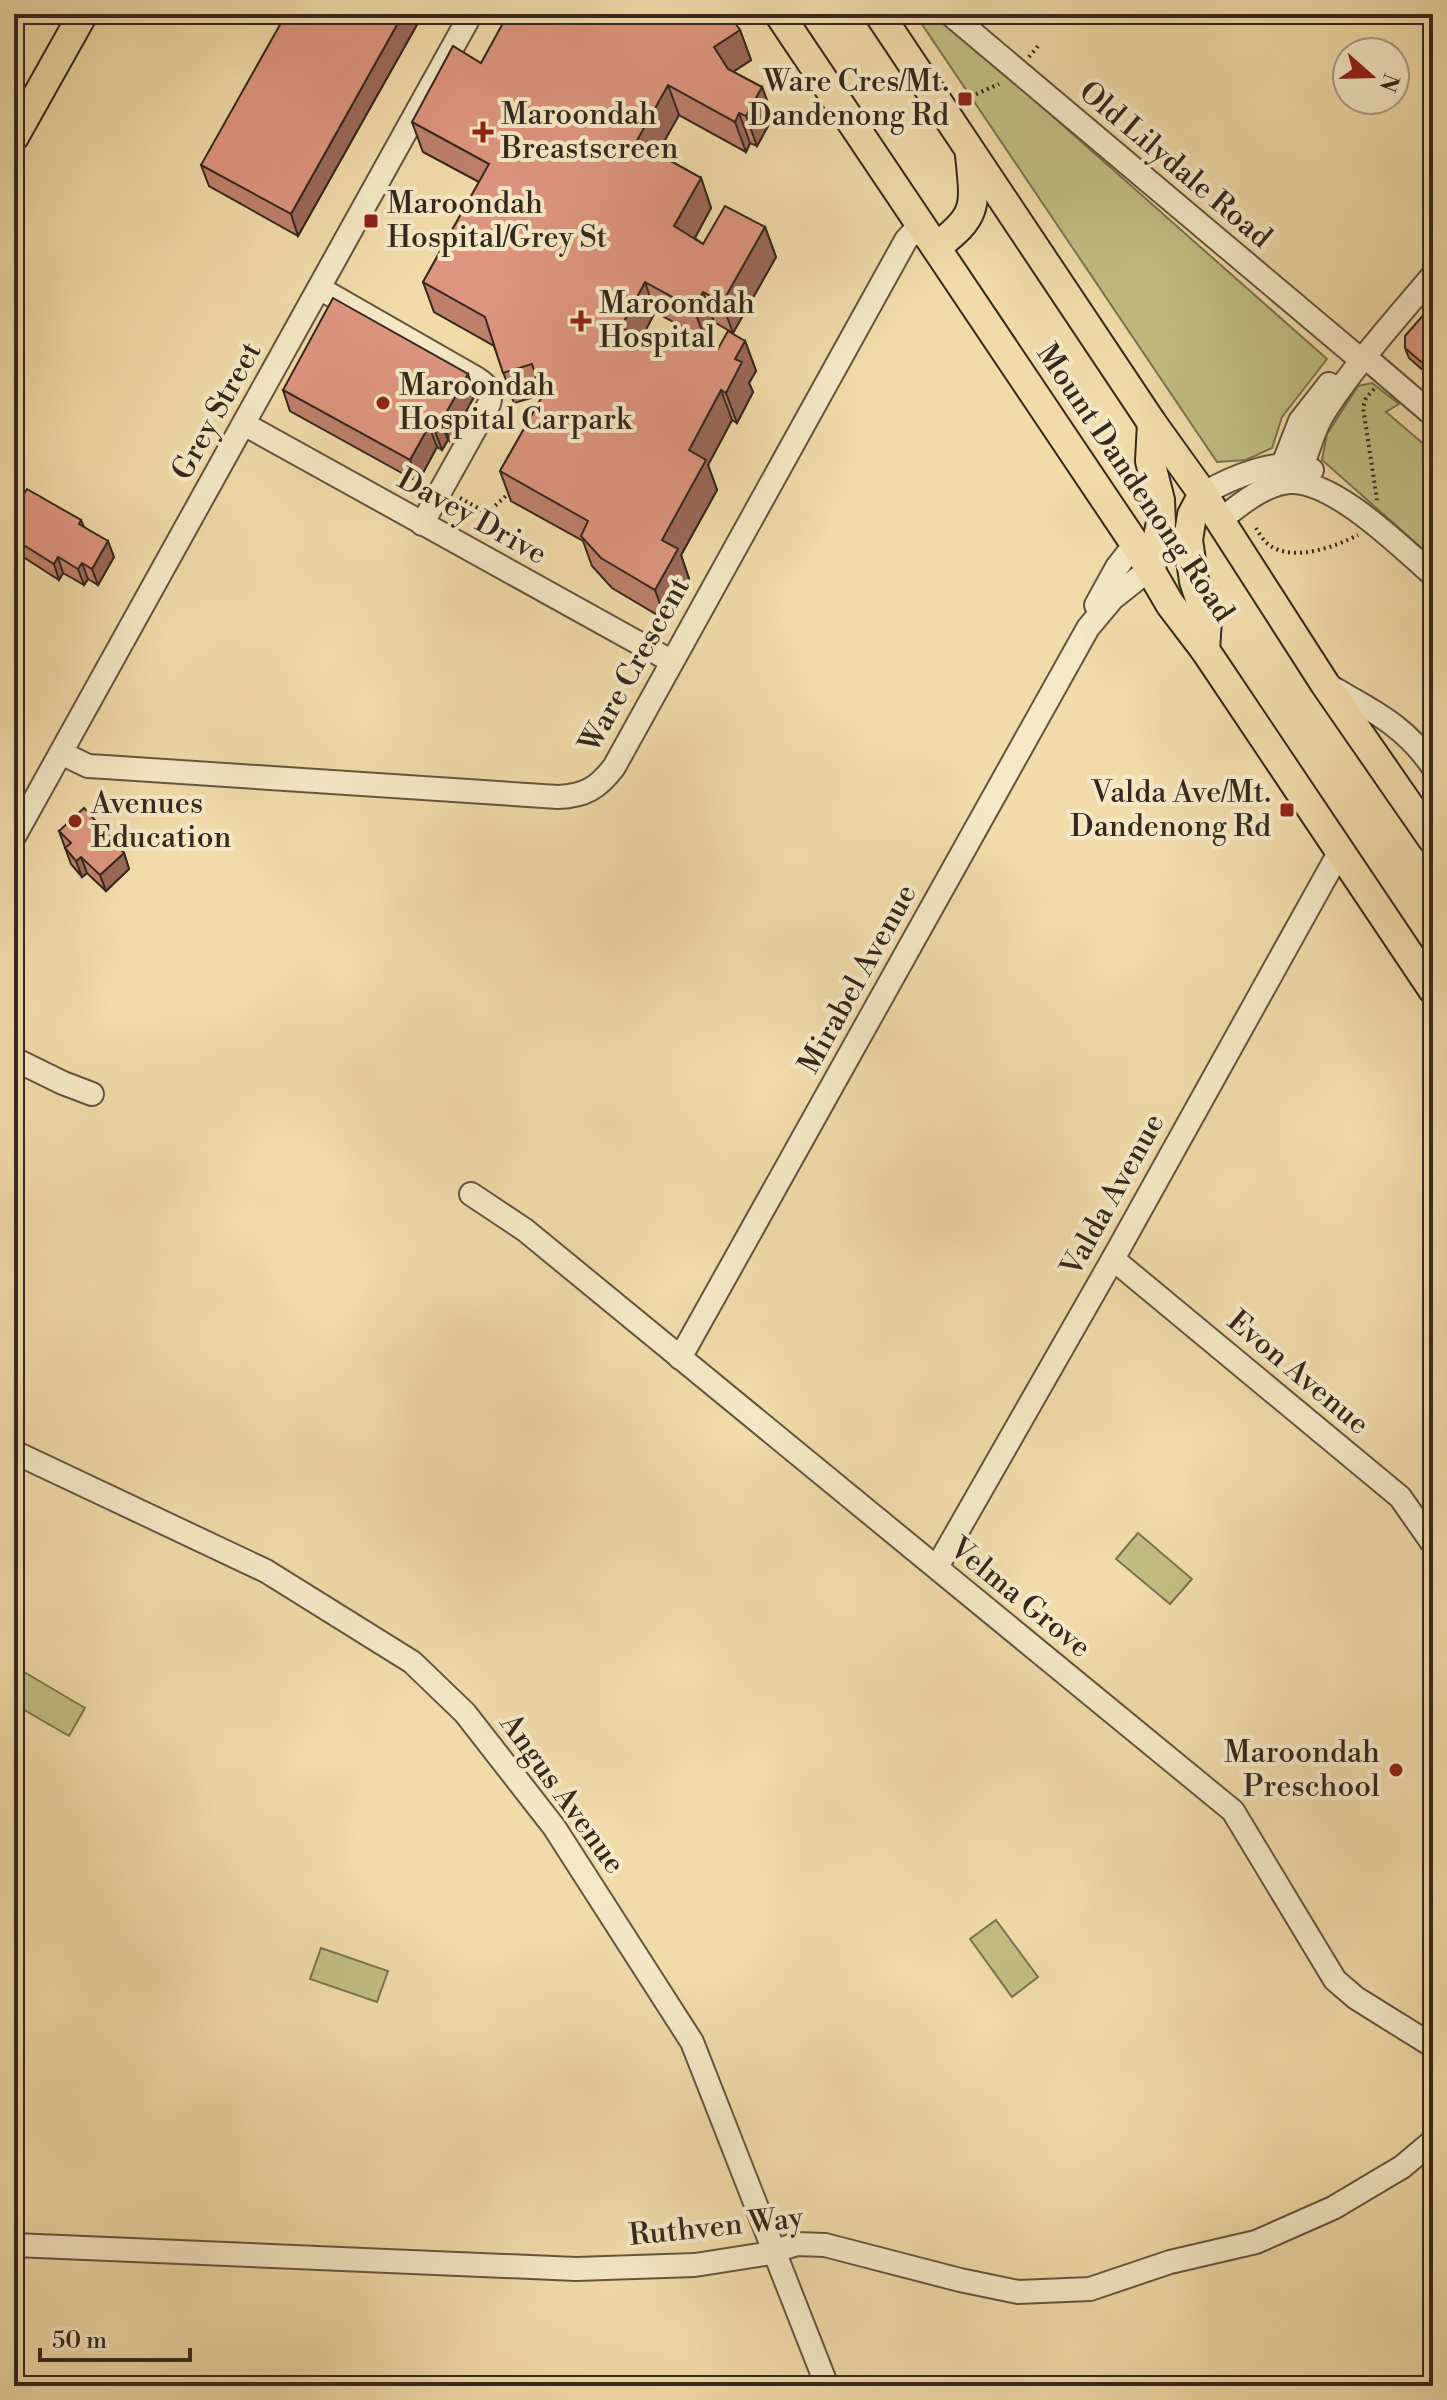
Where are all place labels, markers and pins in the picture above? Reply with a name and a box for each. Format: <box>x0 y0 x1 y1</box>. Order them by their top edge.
place label: Ware Cres/Mt. Dandenong Rd <box>748 63 949 135</box>
marker: Ware Cres/Mt. Dandenong Rd <box>956 90 974 108</box>
place label: Maroondah Breastscreen <box>500 96 678 168</box>
marker: Maroondah Breastscreen <box>472 121 494 143</box>
place label: Maroondah Hospital/Grey St <box>387 185 608 257</box>
marker: Maroondah Hospital/Grey St <box>362 212 380 230</box>
place label: Maroondah Hospital <box>599 285 755 357</box>
marker: Maroondah Hospital <box>570 310 592 332</box>
place label: Maroondah Hospital Carpark <box>399 367 633 439</box>
marker: Maroondah Hospital Carpark <box>374 394 392 412</box>
place label: Valda Ave/Mt. Dandenong Rd <box>1070 774 1271 846</box>
place label: Avenues Education <box>90 785 232 857</box>
marker: Valda Ave/Mt. Dandenong Rd <box>1278 801 1296 819</box>
marker: Avenues Education <box>66 812 84 830</box>
place label: Maroondah Preschool <box>1224 1734 1380 1806</box>
marker: Maroondah Preschool <box>1387 1761 1405 1779</box>

